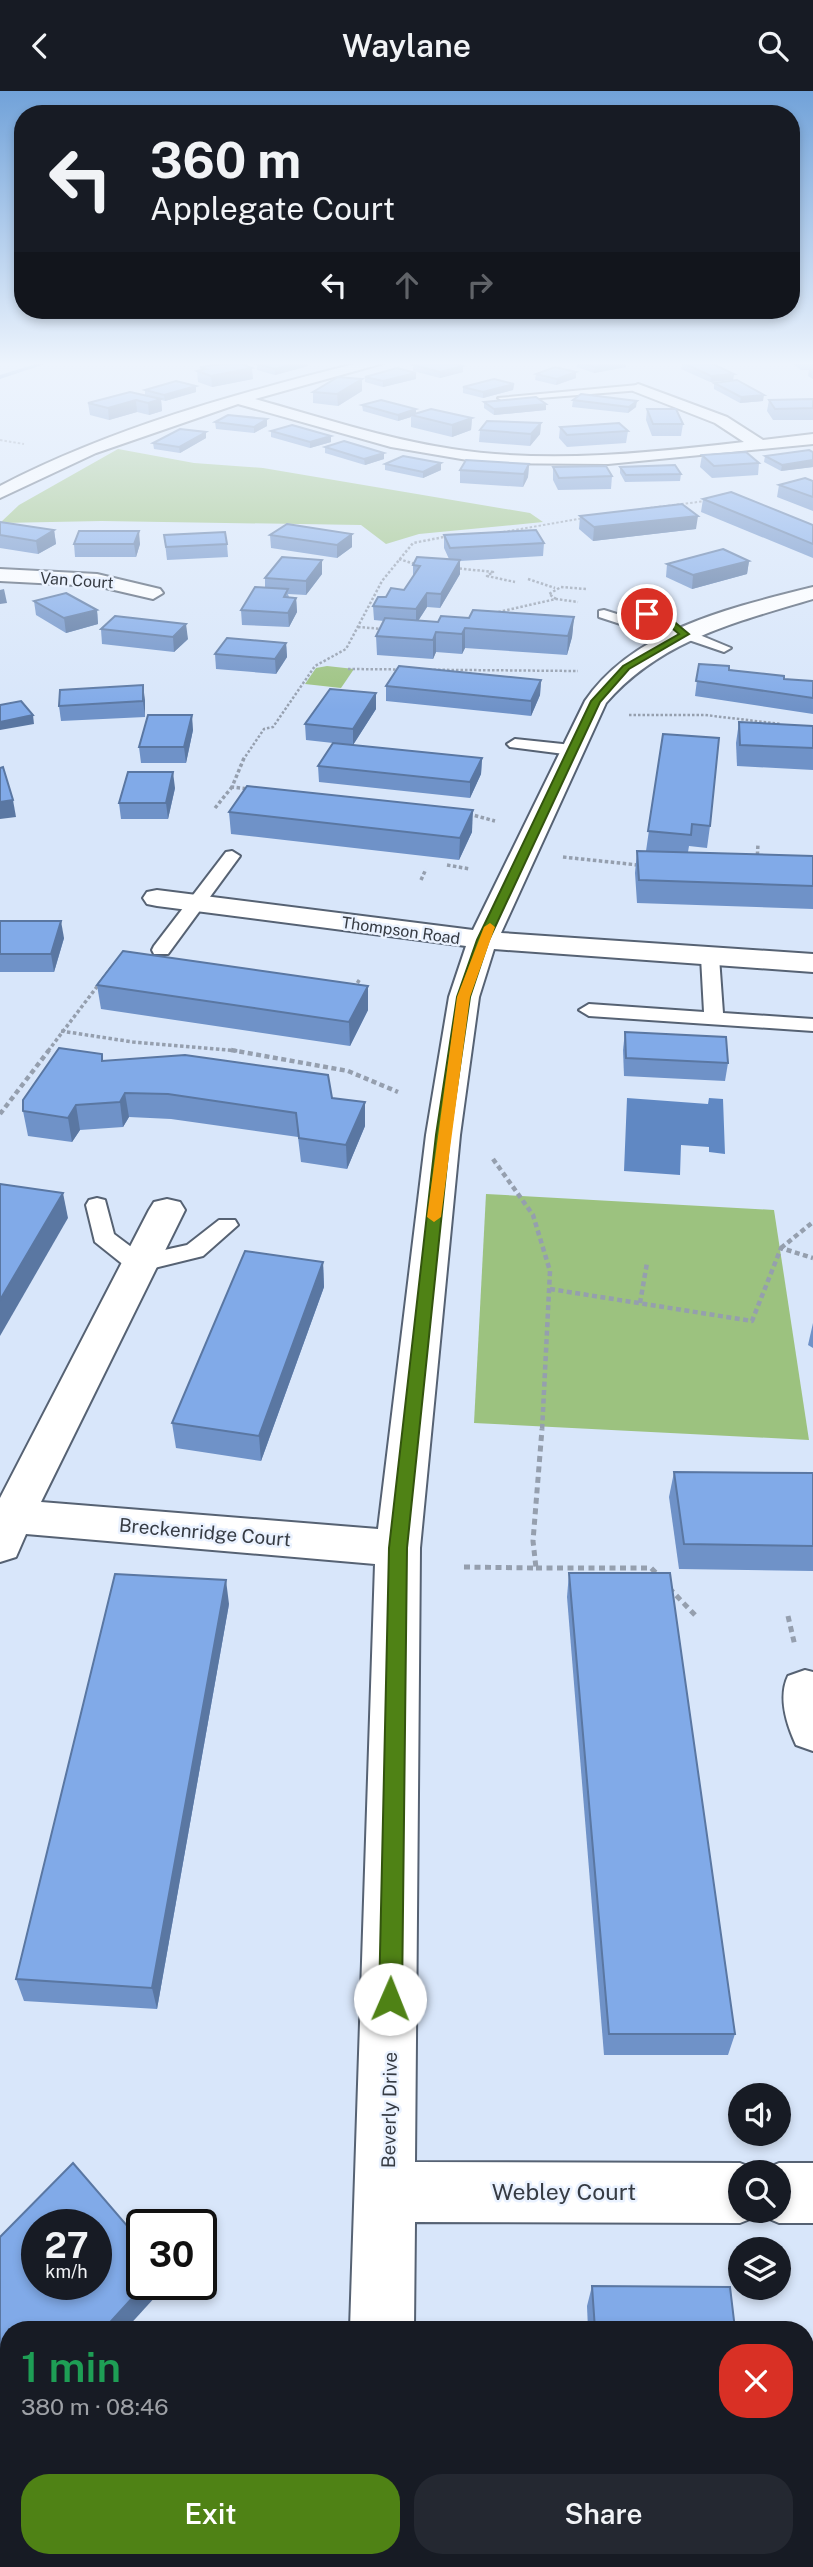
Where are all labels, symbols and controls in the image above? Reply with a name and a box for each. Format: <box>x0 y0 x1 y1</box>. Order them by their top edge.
icon: back <box>21 27 59 65</box>
text: Waylane <box>342 27 471 64</box>
icon: search <box>754 27 792 65</box>
text: 360 m <box>150 131 301 189</box>
icon: left <box>35 133 126 224</box>
text: Applegate Court <box>150 190 395 227</box>
icon: left <box>315 266 353 304</box>
icon: ahead <box>388 266 426 304</box>
icon: right <box>461 266 499 304</box>
street label: Van Court <box>40 568 114 593</box>
pin <box>617 584 677 644</box>
icon: arrive <box>628 595 666 633</box>
street label: Thompson Road <box>341 913 461 948</box>
street label: Breckenridge Court <box>118 1514 292 1550</box>
position arrow <box>353 1962 427 2036</box>
street label: Beverly Drive <box>377 2052 401 2168</box>
map controls <box>728 2083 791 2300</box>
button: sound <box>728 2083 791 2146</box>
button: search <box>728 2160 791 2223</box>
street label: Webley Court <box>492 2178 636 2205</box>
speed limit sign: 30 <box>126 2209 217 2300</box>
text: 27 <box>44 2225 89 2266</box>
button: layers <box>728 2237 791 2300</box>
text: km/h <box>45 2261 88 2282</box>
text: 1 min <box>21 2342 121 2391</box>
button: close <box>719 2344 793 2418</box>
text: 380 m · 08:46 <box>21 2393 169 2420</box>
button: Exit <box>21 2474 400 2554</box>
button: Share <box>414 2474 793 2554</box>

